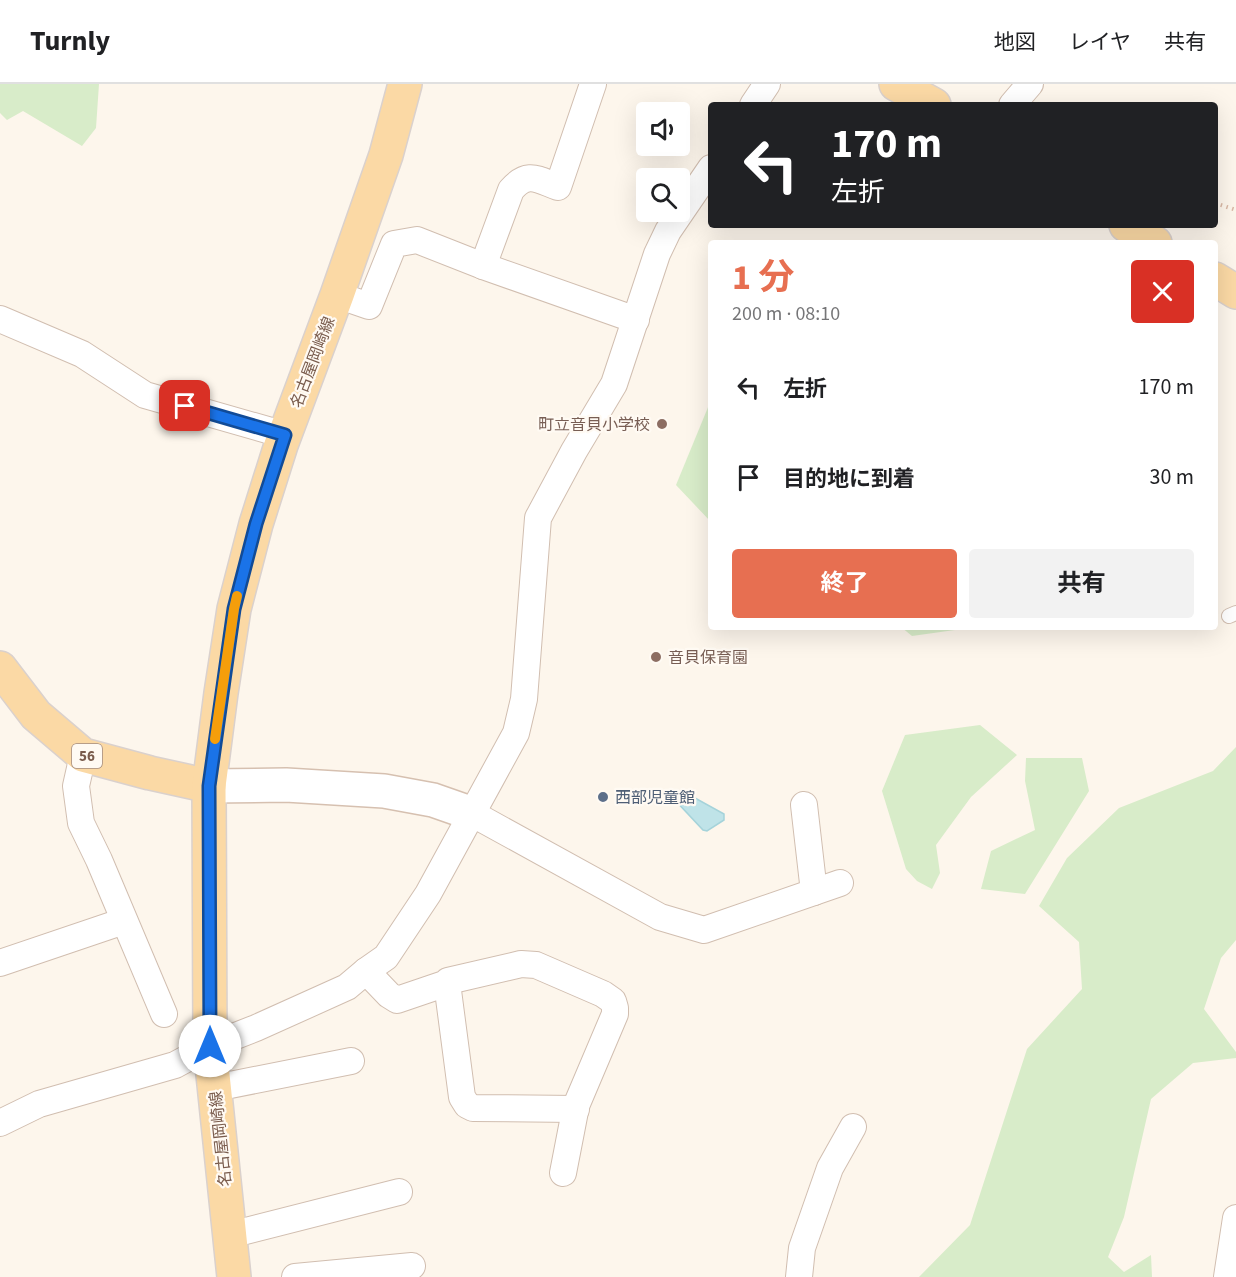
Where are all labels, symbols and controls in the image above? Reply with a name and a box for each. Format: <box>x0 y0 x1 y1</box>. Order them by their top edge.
text: Turnly <box>30 21 110 61</box>
text: 地図 <box>994 27 1036 57</box>
text: レイヤ <box>1069 27 1131 57</box>
text: 共有 <box>1164 27 1206 57</box>
map controls <box>636 102 690 222</box>
button: sound <box>636 102 690 156</box>
text: 170 m <box>831 114 942 174</box>
icon: left <box>732 126 810 204</box>
button: search <box>636 168 690 222</box>
text: 左折 <box>831 173 885 212</box>
text: 1 分 <box>732 252 794 303</box>
button: close <box>1131 260 1194 323</box>
text: 200 m · 08:10 <box>732 300 840 328</box>
street label: 名古屋岡崎線 <box>285 314 340 411</box>
icon: left <box>732 371 765 404</box>
text: 170 m <box>1139 371 1194 403</box>
text: 左折 <box>783 373 827 405</box>
pin <box>159 380 210 431</box>
icon: arrive <box>168 389 201 422</box>
place label: 町立音貝小学校 <box>538 414 650 436</box>
marker: 町立音貝小学校 <box>655 417 669 431</box>
icon: arrive <box>732 461 765 494</box>
text: 30 m <box>1149 461 1194 493</box>
text: 目的地に到着 <box>783 463 915 495</box>
button: 終了 <box>732 549 957 618</box>
button: 共有 <box>969 549 1194 618</box>
place label: 音貝保育園 <box>668 647 748 669</box>
marker: 音貝保育園 <box>649 650 663 664</box>
road number: 56 <box>72 744 102 768</box>
place label: 西部児童館 <box>615 787 695 809</box>
marker: 西部児童館 <box>596 790 610 804</box>
position arrow <box>178 1014 242 1078</box>
street label: 名古屋岡崎線 <box>205 1090 237 1188</box>

